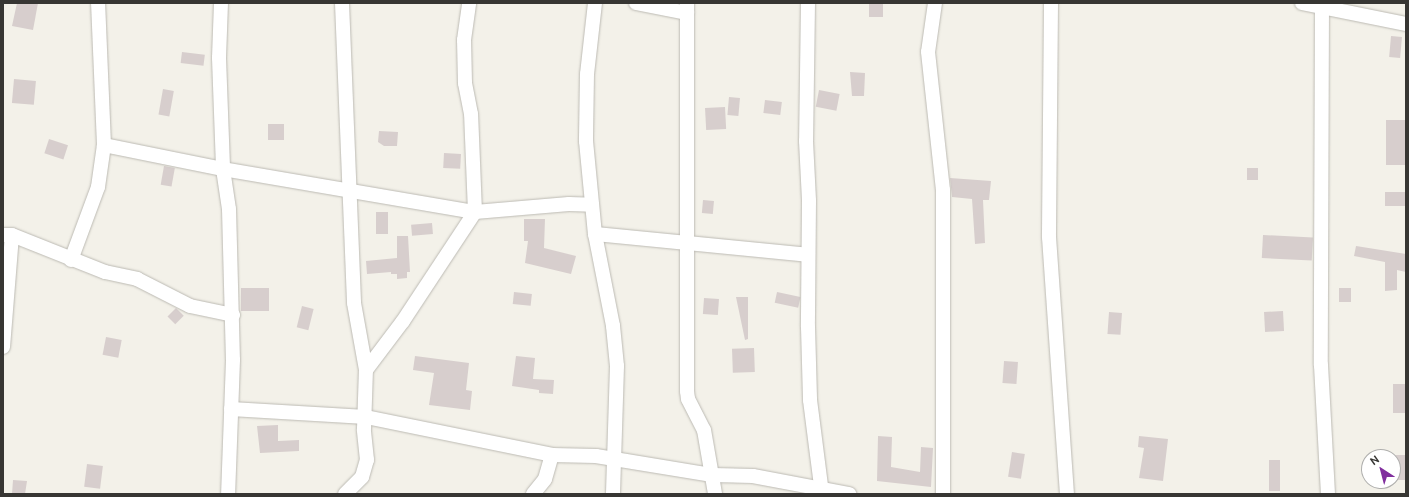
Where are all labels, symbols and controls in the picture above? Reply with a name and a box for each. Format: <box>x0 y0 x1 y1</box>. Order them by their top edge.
north arrow <box>1361 449 1401 489</box>
text: N <box>1368 453 1381 467</box>

